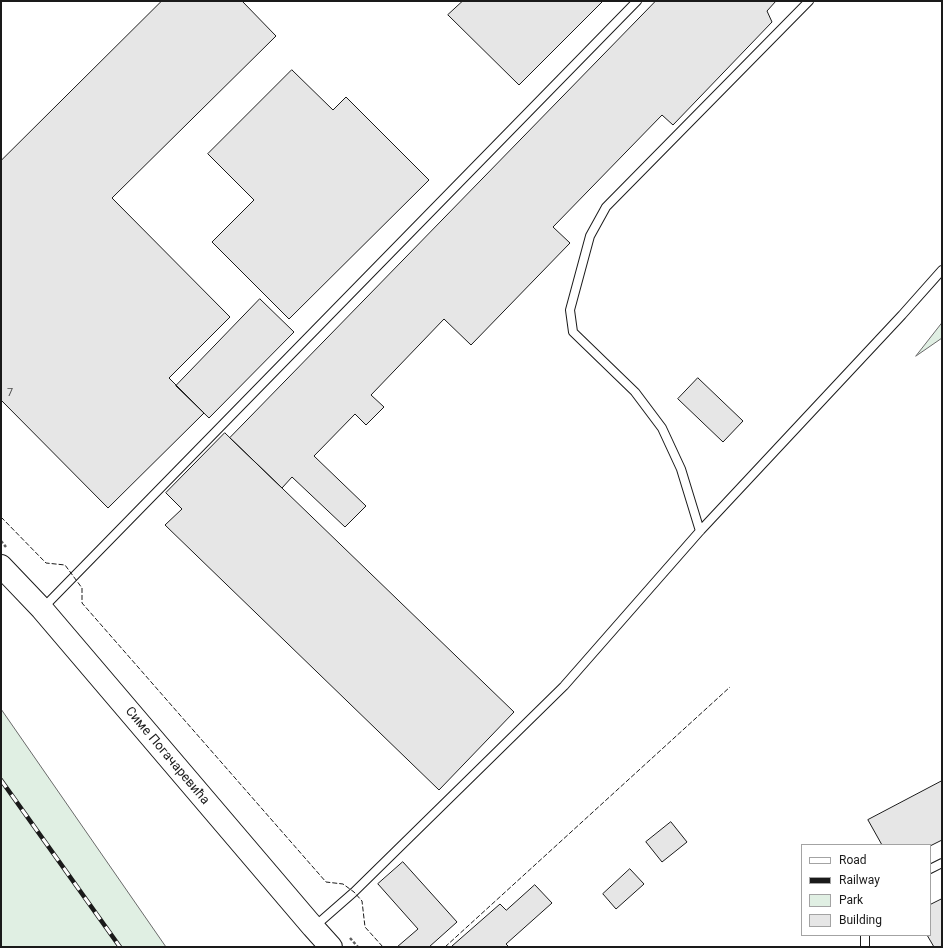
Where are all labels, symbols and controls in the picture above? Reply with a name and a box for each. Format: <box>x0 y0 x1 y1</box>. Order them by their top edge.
house number: 7 <box>7 386 13 400</box>
street label: Симе Погачаревића <box>122 704 212 808</box>
legend <box>801 844 931 936</box>
text: Road <box>839 853 867 867</box>
text: Railway <box>839 873 880 887</box>
text: Park <box>839 893 863 907</box>
text: Building <box>839 913 882 927</box>

